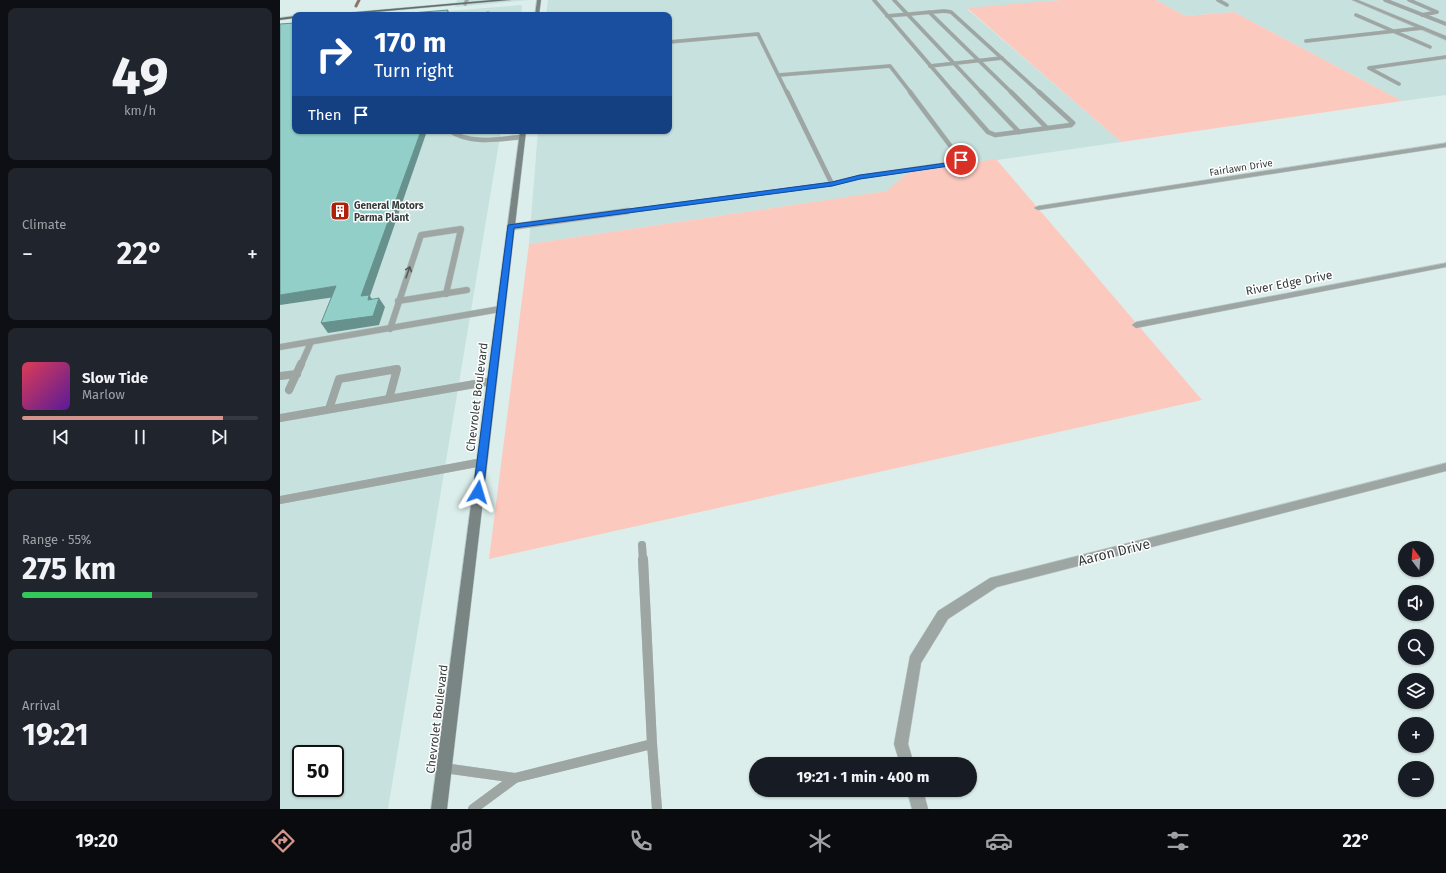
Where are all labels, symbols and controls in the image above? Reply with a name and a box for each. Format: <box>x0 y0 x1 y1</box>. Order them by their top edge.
text: 170 m <box>374 26 446 59</box>
icon: right <box>308 28 360 80</box>
text: 49 <box>111 45 169 108</box>
text: Turn right <box>374 60 454 82</box>
text: km/h <box>124 103 156 118</box>
icon: arrive <box>350 104 372 126</box>
text: Then <box>308 106 342 124</box>
pin <box>944 143 978 177</box>
icon: arrive <box>950 149 972 171</box>
street label: Fairlawn Drive <box>1209 157 1274 179</box>
building icon: General Motors Parma Plant <box>329 200 351 222</box>
place label: General Motors Parma Plant <box>354 200 424 224</box>
text: Climate <box>22 217 66 232</box>
text: 22° <box>117 236 163 272</box>
text: − <box>22 241 33 268</box>
text: + <box>247 241 258 268</box>
one-way arrow <box>405 267 413 279</box>
street label: River Edge Drive <box>1244 268 1334 298</box>
street label: Chevrolet Boulevard <box>463 342 491 452</box>
text: Slow Tide <box>82 369 148 387</box>
text: Marlow <box>82 387 125 402</box>
icon: previous <box>50 426 72 448</box>
icon: pause <box>129 426 151 448</box>
icon: next <box>208 426 230 448</box>
position arrow <box>457 471 499 513</box>
text: Range · 55% <box>22 532 92 547</box>
street label: Aaron Drive <box>1076 535 1152 570</box>
north arrow <box>1398 541 1434 577</box>
map controls <box>1398 541 1434 797</box>
text: 275 km <box>22 551 116 587</box>
button: sound <box>1398 585 1434 621</box>
button: search <box>1398 629 1434 665</box>
street label: Chevrolet Boulevard <box>423 664 451 774</box>
button: layers <box>1398 673 1434 709</box>
text: Arrival <box>22 698 60 713</box>
text: 19:21 <box>22 717 89 753</box>
button: + <box>1398 717 1434 753</box>
speed limit sign: 50 <box>292 745 344 797</box>
button: − <box>1398 761 1434 797</box>
text: 19:21 · 1 min · 400 m <box>796 768 930 786</box>
icon: directions <box>269 827 297 855</box>
icon: music <box>448 827 476 855</box>
icon: phone <box>627 827 655 855</box>
icon: climate <box>806 827 834 855</box>
icon: car <box>985 827 1013 855</box>
icon: filters <box>1164 827 1192 855</box>
text: 19:20 <box>75 830 118 852</box>
text: 22° <box>1343 830 1371 852</box>

